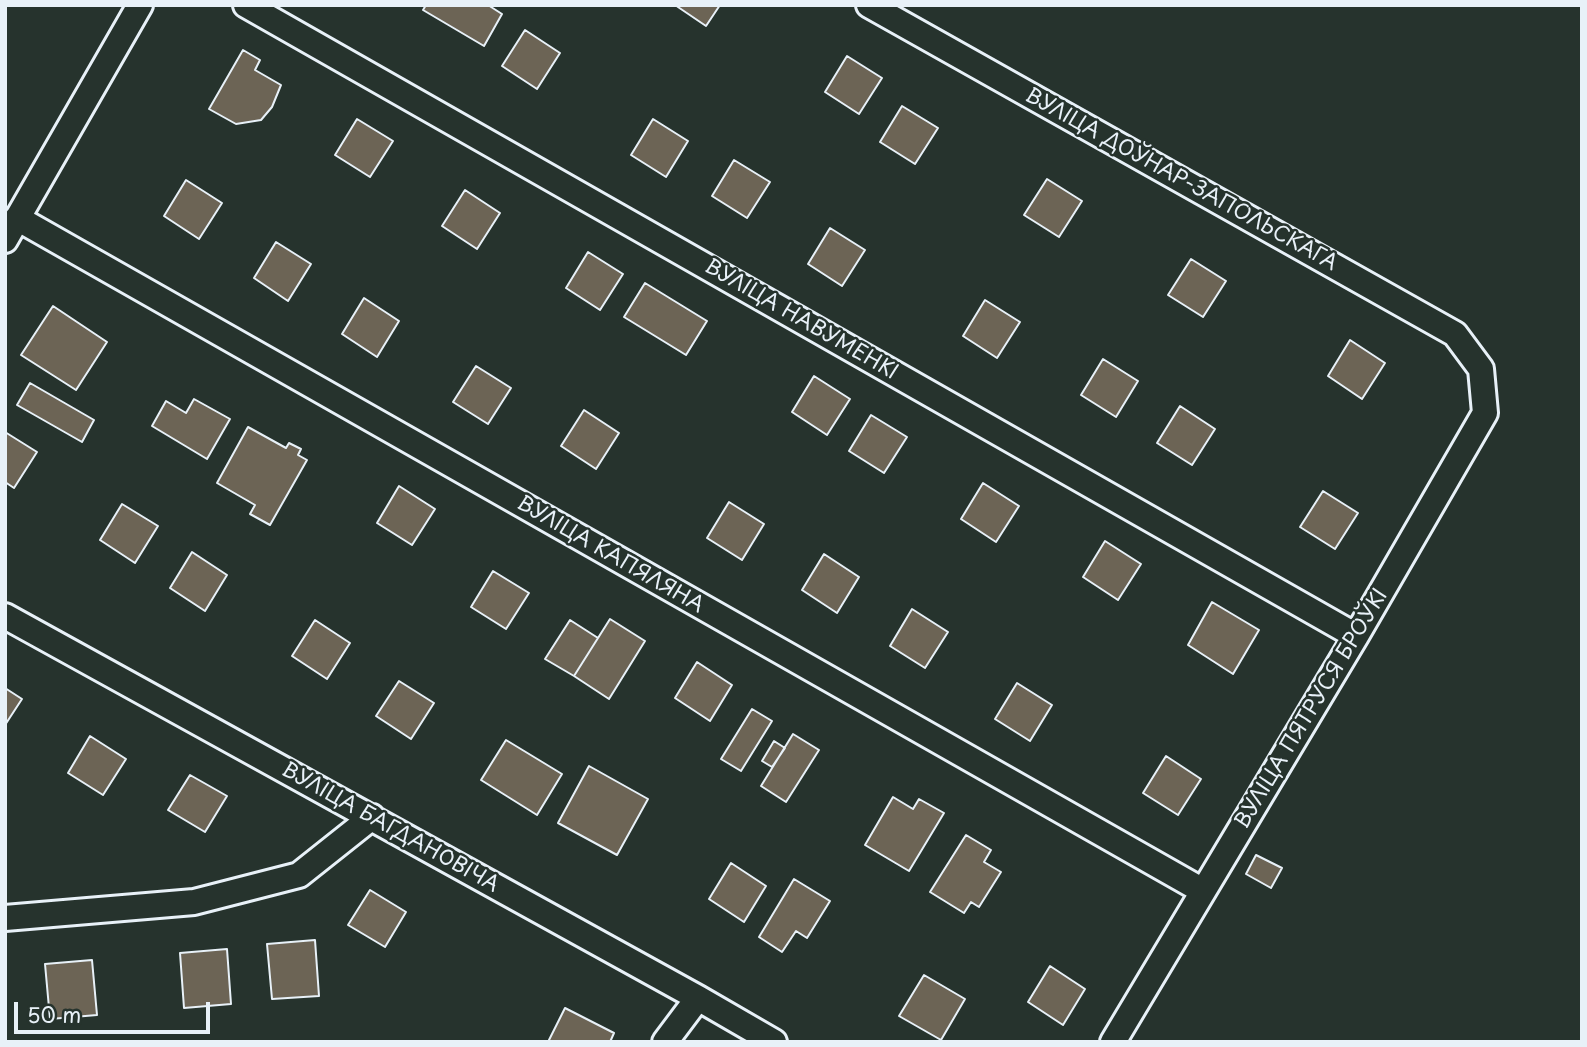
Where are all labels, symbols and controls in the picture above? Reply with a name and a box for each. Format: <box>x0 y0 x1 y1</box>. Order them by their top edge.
street label: ВУЛІЦА ДОЎНАР-ЗАПОЛЬСКАГА <box>1020 83 1342 277</box>
street label: ВУЛІЦА НАВУМЕНКІ <box>700 254 902 386</box>
street label: ВУЛІЦА КАПЯЛЯНА <box>512 491 708 619</box>
street label: ВУЛІЦА ПЯТРУСЯ БРОЎКІ <box>1230 585 1394 833</box>
street label: ВУЛІЦА БАГДАНОВІЧА <box>277 758 503 898</box>
scale bar <box>18 988 214 1032</box>
text: 50 m <box>27 998 81 1030</box>

